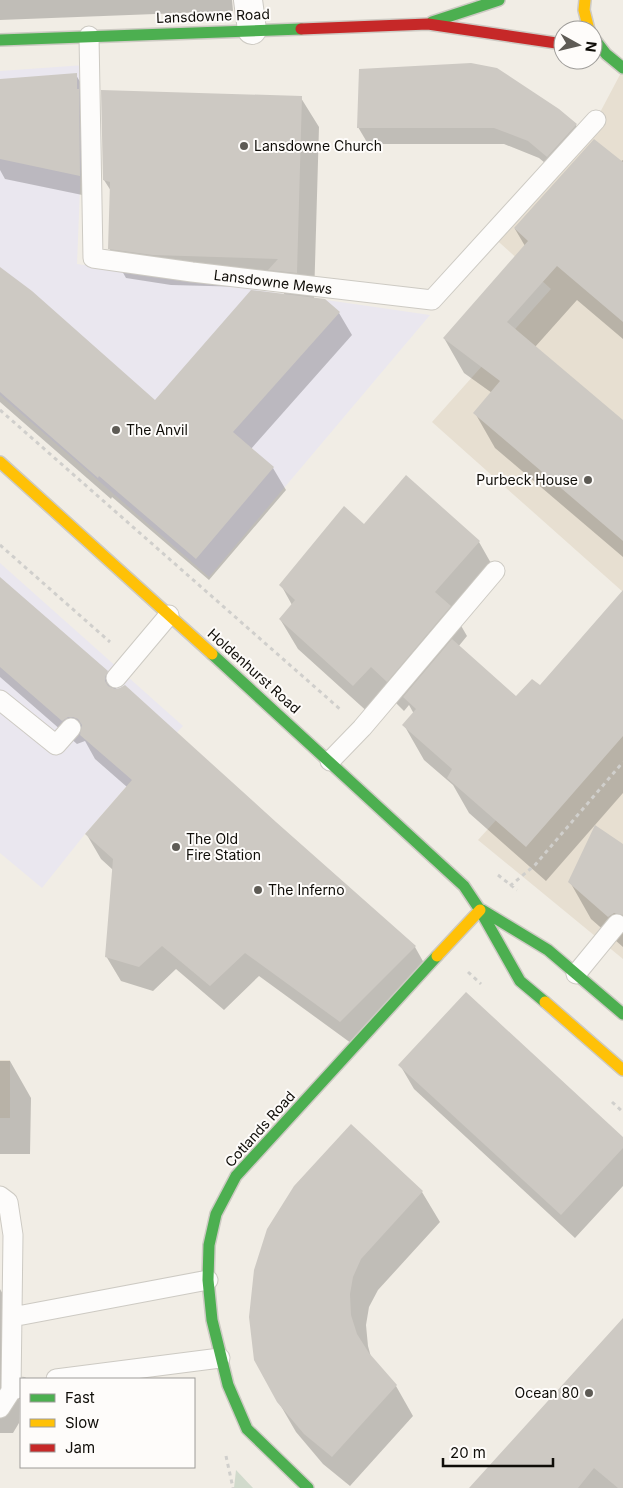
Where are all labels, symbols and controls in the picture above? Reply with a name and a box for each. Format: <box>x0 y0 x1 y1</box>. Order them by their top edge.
street label: Lansdowne Road <box>156 5 270 26</box>
north arrow <box>553 20 603 70</box>
text: N <box>582 40 601 53</box>
place label: Lansdowne Church <box>254 137 382 154</box>
marker: Lansdowne Church <box>238 140 250 152</box>
street label: Lansdowne Mews <box>213 266 333 297</box>
place label: The Anvil <box>126 421 188 438</box>
marker: The Anvil <box>110 424 122 436</box>
place label: Purbeck House <box>476 471 578 488</box>
marker: Purbeck House <box>582 474 594 486</box>
street label: Holdenhurst Road <box>205 625 304 717</box>
place label: The Old Fire Station <box>186 830 261 863</box>
marker: The Old Fire Station <box>170 841 182 853</box>
place label: The Inferno <box>268 881 345 898</box>
marker: The Inferno <box>252 884 264 896</box>
street label: Cotlands Road <box>221 1087 298 1170</box>
legend <box>20 1378 195 1468</box>
place label: Ocean 80 <box>514 1384 579 1401</box>
marker: Ocean 80 <box>583 1387 595 1399</box>
text: Fast <box>65 1388 95 1407</box>
text: Slow <box>65 1413 99 1432</box>
scale bar <box>443 1436 553 1468</box>
text: Jam <box>65 1438 95 1457</box>
text: 20 m <box>450 1443 486 1462</box>

